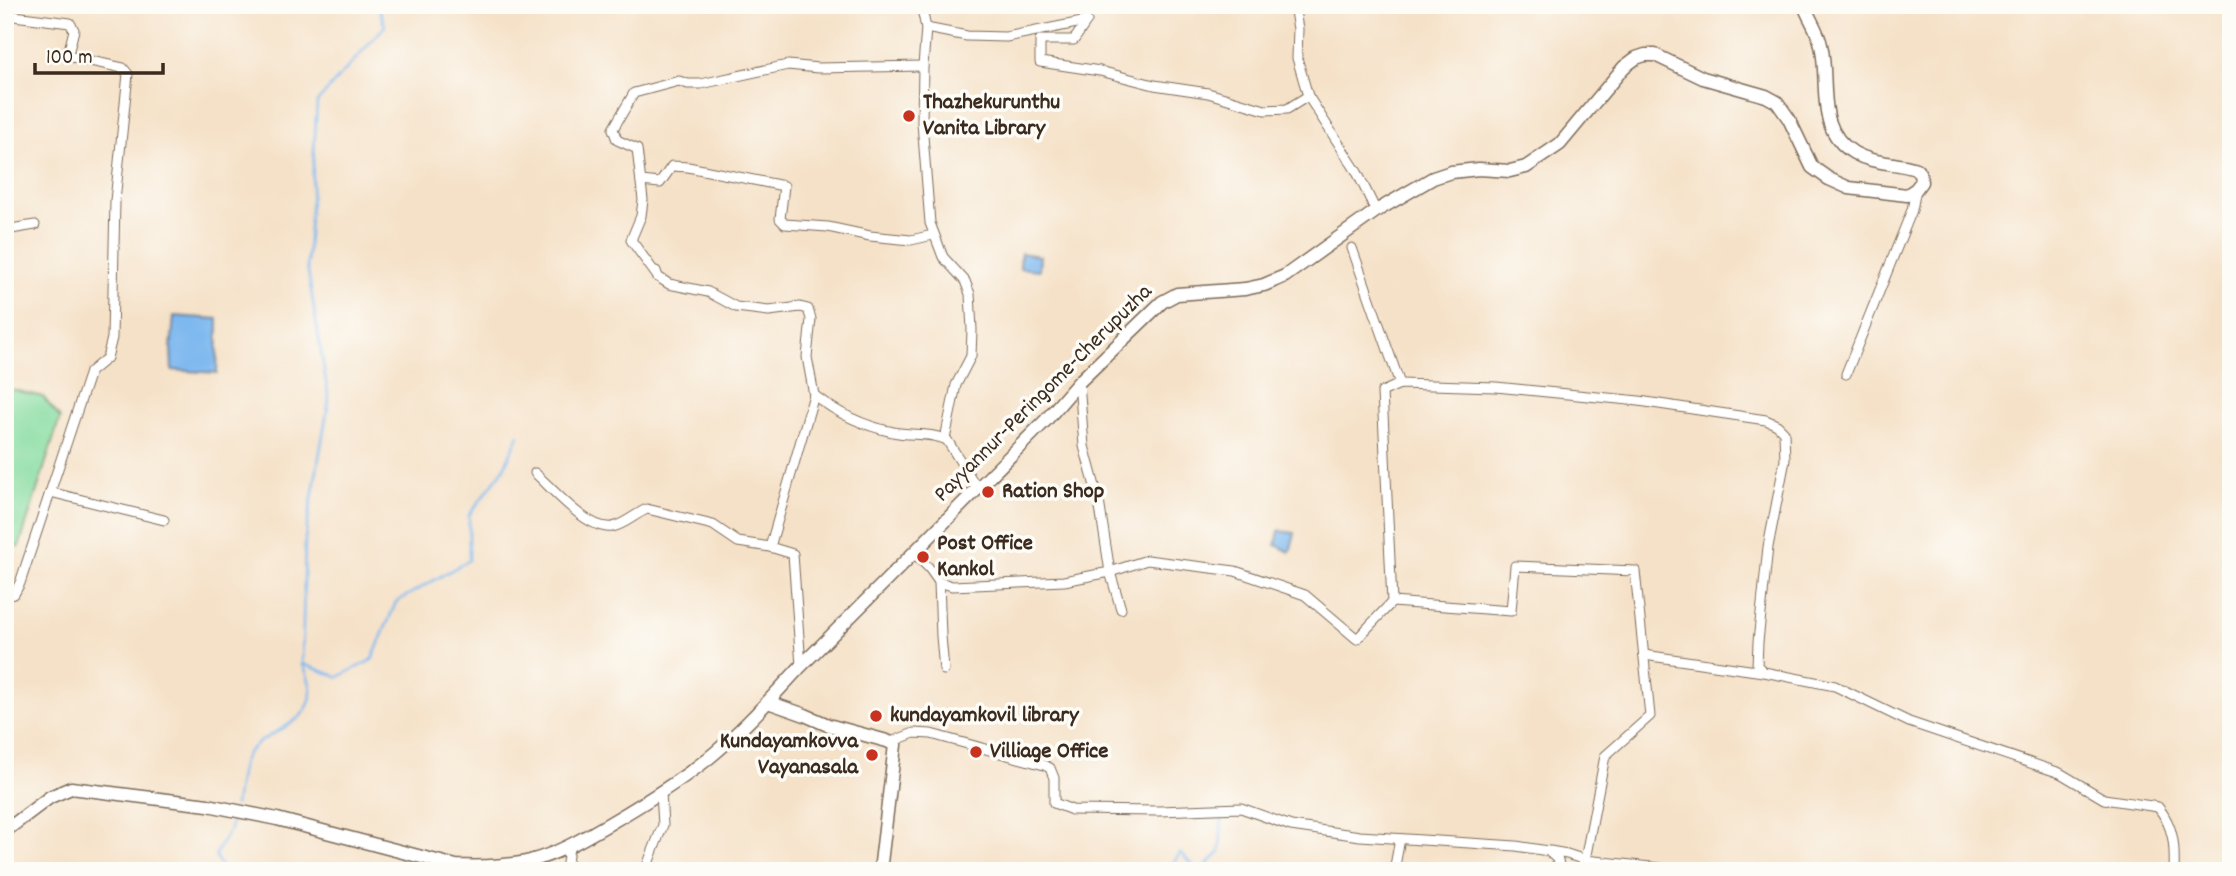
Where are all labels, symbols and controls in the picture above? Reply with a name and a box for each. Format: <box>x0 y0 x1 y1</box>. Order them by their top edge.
scale bar <box>35 32 163 76</box>
text: 100 m <box>46 44 93 74</box>
place label: Thazhekurunthu Vanita Library <box>923 87 1060 146</box>
marker: Thazhekurunthu Vanita Library <box>901 108 917 124</box>
street label: Payyannur-Peringome-Cherupuzha <box>927 276 1162 511</box>
place label: Ration Shop <box>1002 476 1105 509</box>
marker: Ration Shop <box>980 484 996 500</box>
place label: Post Office Kankol <box>937 528 1033 587</box>
marker: Post Office Kankol <box>915 549 931 565</box>
place label: kundayamkovil library <box>890 700 1080 733</box>
marker: kundayamkovil library <box>868 708 884 724</box>
place label: Kundayamkovva Vayanasala <box>720 726 859 785</box>
place label: Villiage Office <box>990 736 1108 769</box>
marker: Villiage Office <box>968 744 984 760</box>
marker: Kundayamkovva Vayanasala <box>864 747 880 763</box>

